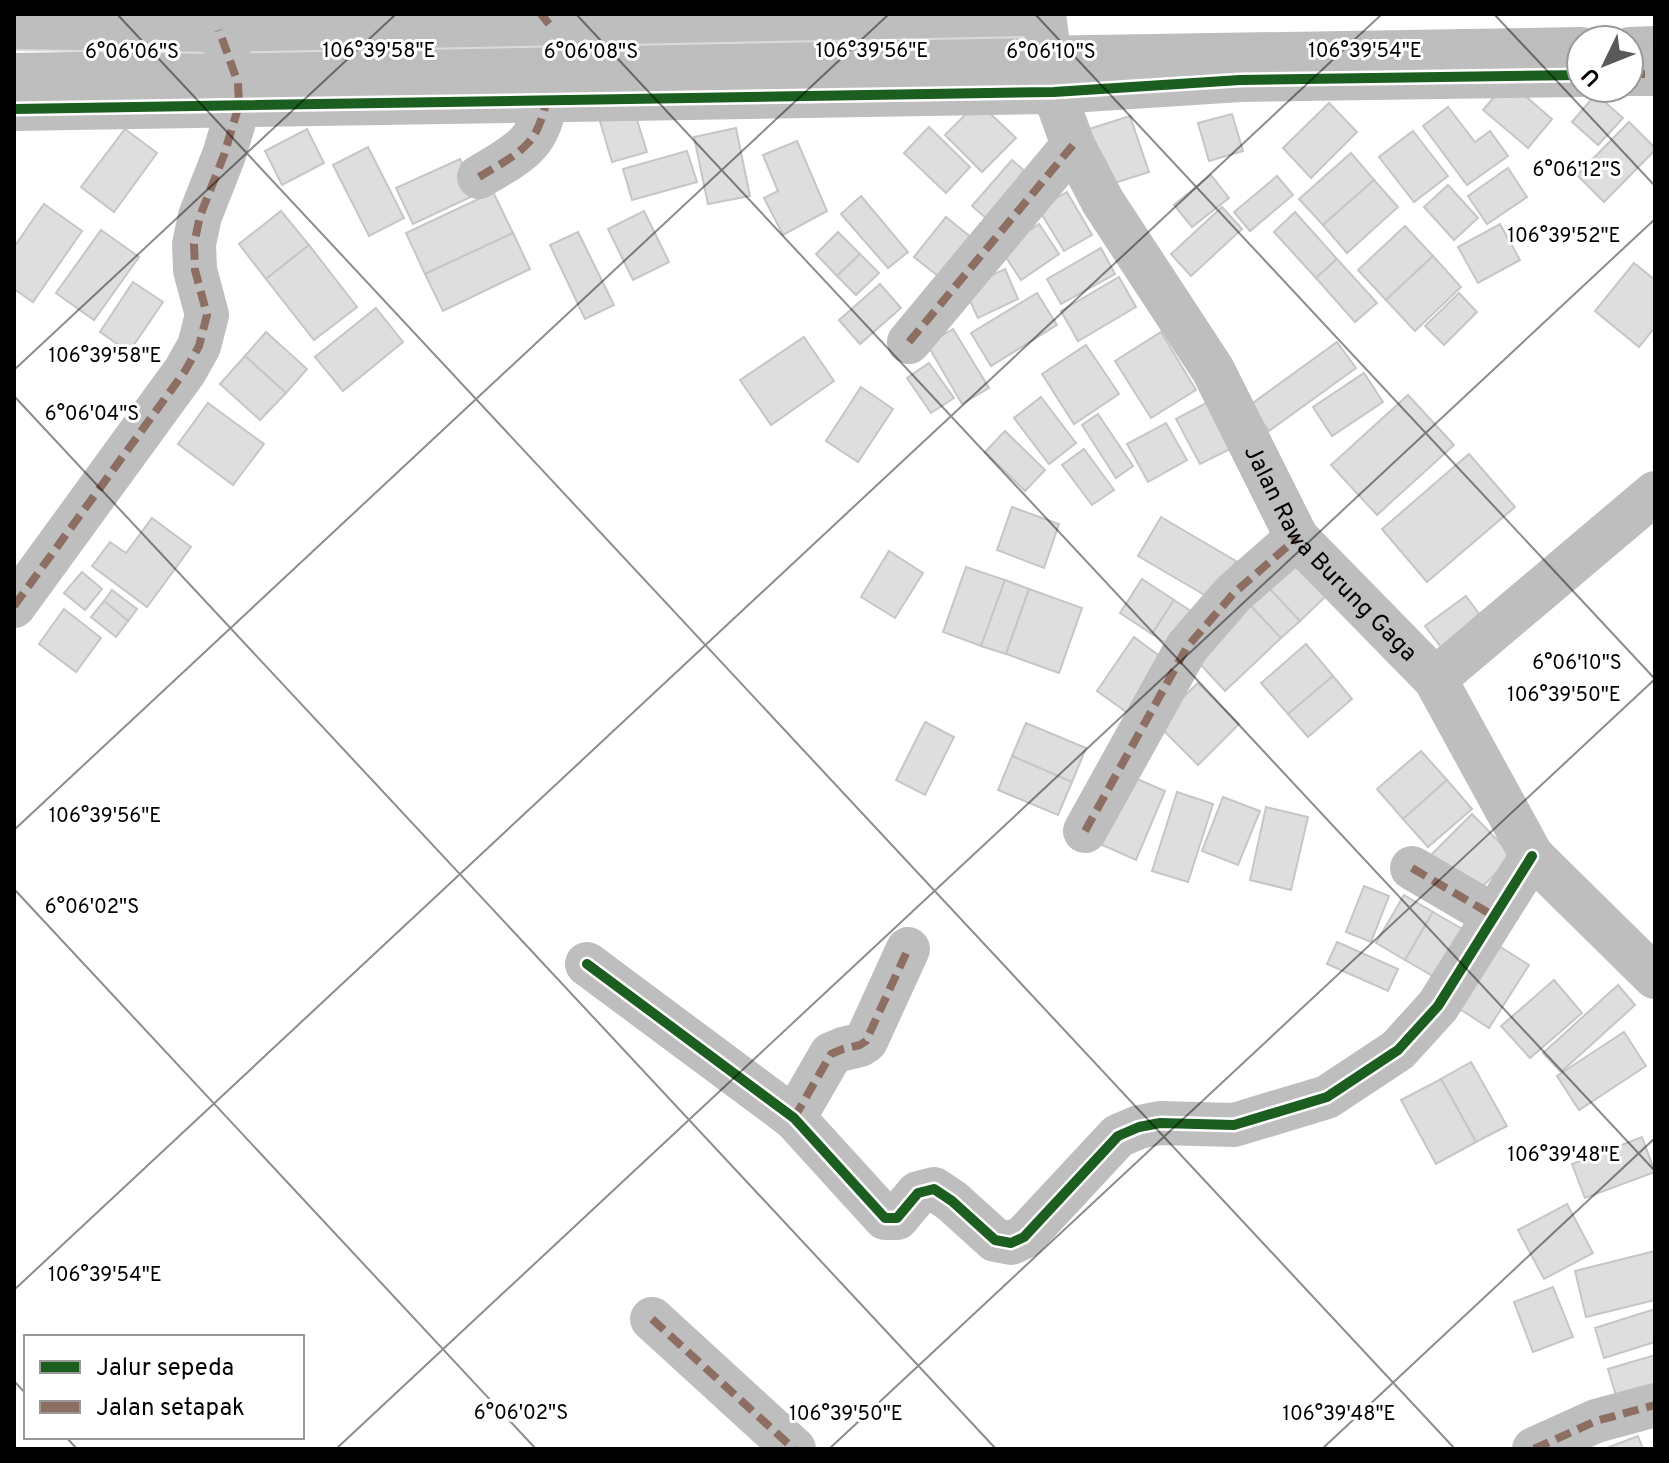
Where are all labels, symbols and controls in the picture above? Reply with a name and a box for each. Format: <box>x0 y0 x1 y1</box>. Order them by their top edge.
north arrow <box>1565 24 1645 104</box>
text: 106°39'58"E <box>323 39 435 65</box>
text: 106°39'56"E <box>816 39 928 65</box>
text: 106°39'54"E <box>1308 39 1422 65</box>
text: 6°06'06"S <box>85 40 179 66</box>
text: 6°06'08"S <box>544 40 638 66</box>
text: 6°06'10"S <box>1006 40 1096 66</box>
text: U <box>1577 61 1607 91</box>
text: 6°06'12"S <box>1533 158 1621 184</box>
text: 106°39'52"E <box>1508 224 1620 250</box>
text: 106°39'58"E <box>49 344 161 370</box>
text: 6°06'04"S <box>45 402 139 428</box>
street label: Jalan Rawa Burung Gaga <box>1236 441 1423 669</box>
text: 6°06'10"S <box>1532 651 1622 677</box>
text: 106°39'50"E <box>1507 683 1621 709</box>
text: 106°39'56"E <box>49 804 161 830</box>
text: 6°06'02"S <box>45 895 139 921</box>
text: 106°39'48"E <box>1508 1143 1620 1169</box>
text: 106°39'54"E <box>48 1263 162 1289</box>
legend <box>24 1335 304 1439</box>
text: Jalur sepeda <box>96 1354 234 1384</box>
text: Jalan setapak <box>96 1394 245 1424</box>
text: 6°06'02"S <box>474 1401 568 1427</box>
text: 106°39'50"E <box>789 1402 903 1428</box>
text: 106°39'48"E <box>1283 1402 1395 1428</box>

